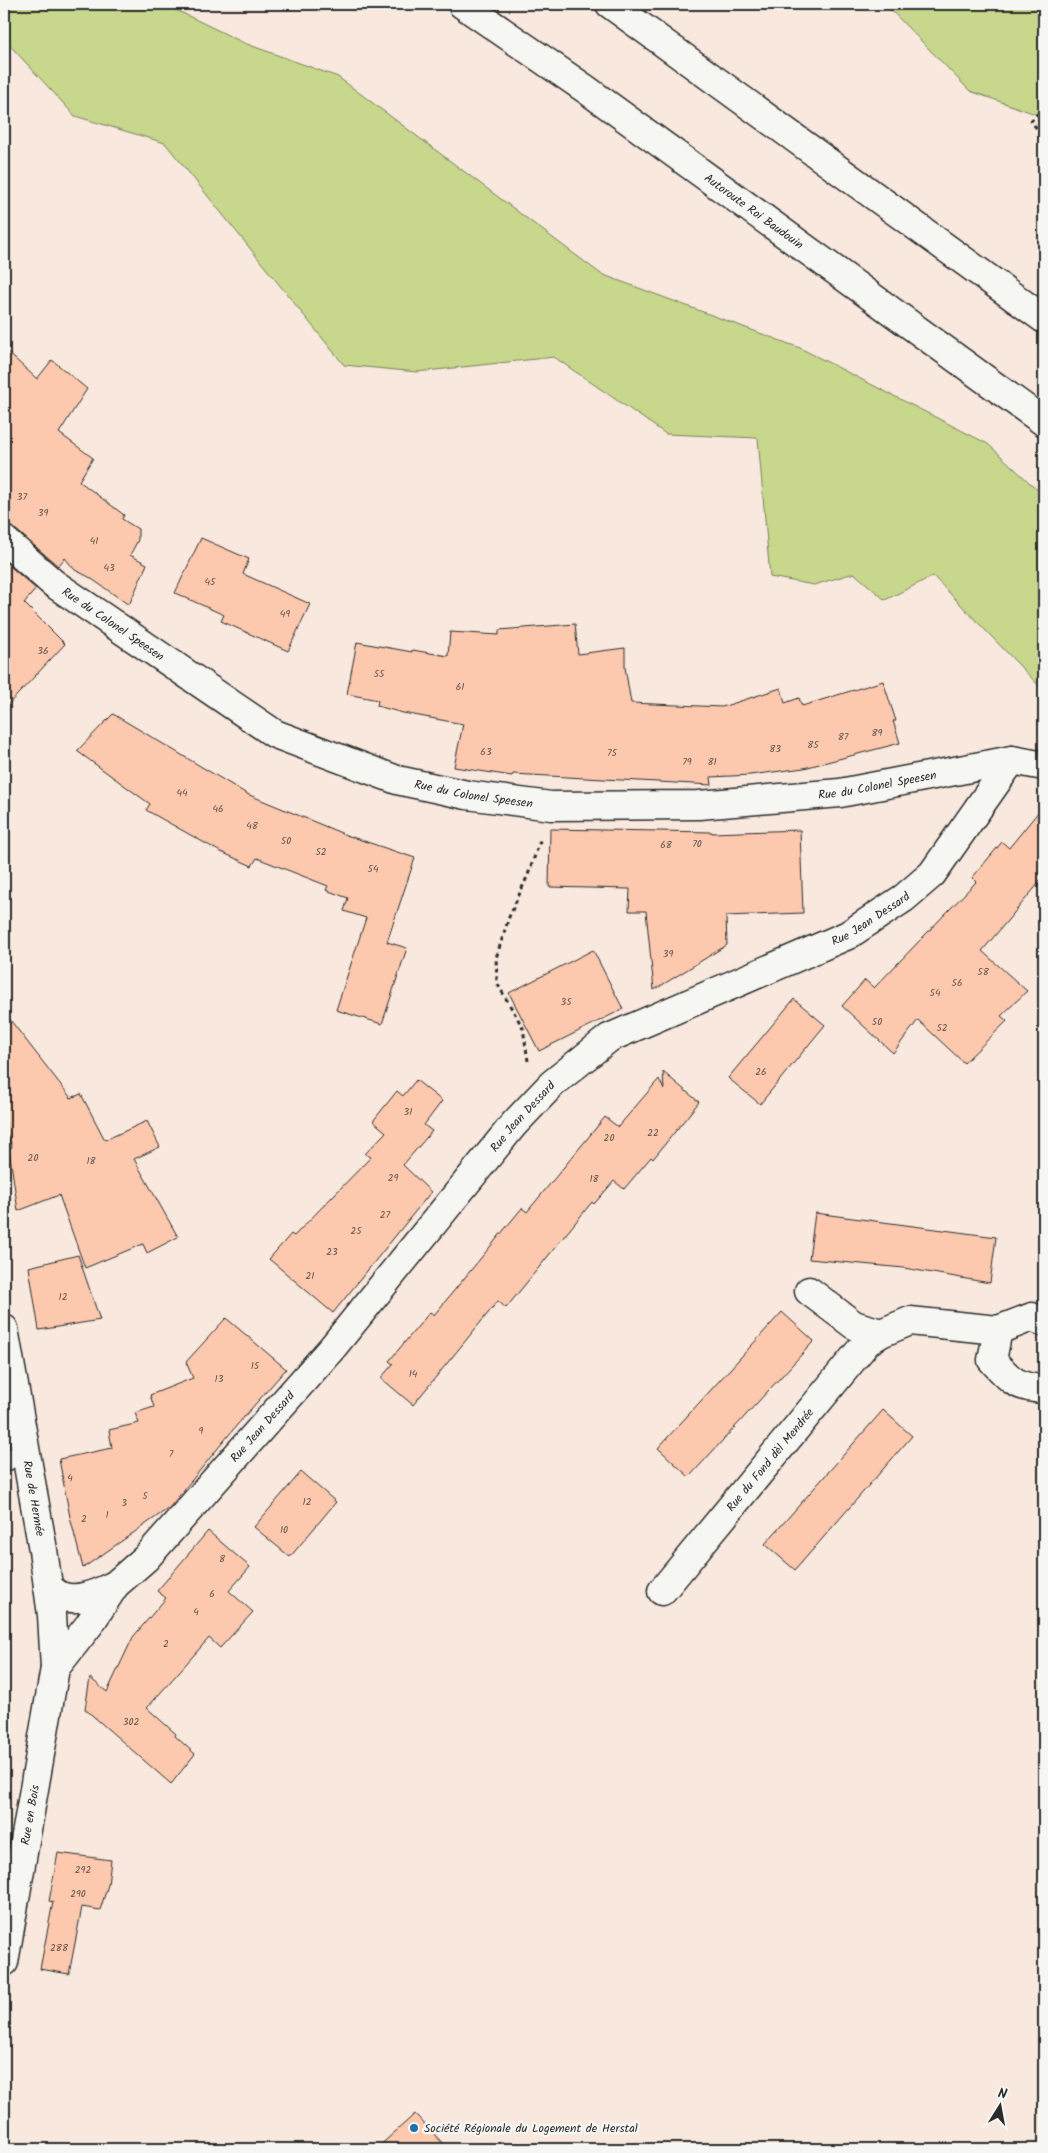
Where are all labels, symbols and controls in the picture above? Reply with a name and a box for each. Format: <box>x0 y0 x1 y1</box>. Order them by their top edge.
street label: Autoroute Roi Baudouin <box>700 169 807 254</box>
house number: 37 <box>17 489 28 505</box>
house number: 39 <box>38 505 48 521</box>
house number: 41 <box>90 533 98 549</box>
house number: 43 <box>103 560 115 576</box>
house number: 45 <box>205 574 216 590</box>
street label: Rue du Colonel Speesen <box>58 583 168 666</box>
house number: 49 <box>280 606 290 622</box>
house number: 36 <box>37 643 49 659</box>
house number: 55 <box>374 666 385 682</box>
house number: 61 <box>456 679 464 695</box>
house number: 89 <box>872 725 883 741</box>
house number: 87 <box>838 729 849 745</box>
house number: 85 <box>807 737 819 753</box>
house number: 83 <box>769 741 781 757</box>
house number: 63 <box>480 744 492 760</box>
house number: 75 <box>607 745 618 761</box>
house number: 79 <box>682 754 692 770</box>
house number: 81 <box>707 754 717 770</box>
street label: Rue du Colonel Speesen <box>817 766 938 805</box>
street label: Rue du Colonel Speesen <box>412 775 534 814</box>
house number: 44 <box>176 785 188 801</box>
house number: 46 <box>212 801 224 817</box>
house number: 48 <box>246 818 259 834</box>
house number: 50 <box>281 833 291 849</box>
house number: 70 <box>692 836 702 852</box>
house number: 68 <box>660 837 673 853</box>
house number: 52 <box>315 844 327 860</box>
house number: 54 <box>368 861 379 877</box>
street label: Rue Jean Dessard <box>828 887 915 951</box>
house number: 39 <box>663 946 673 962</box>
house number: 58 <box>977 964 990 980</box>
house number: 56 <box>952 975 962 991</box>
house number: 54 <box>930 985 941 1001</box>
house number: 35 <box>560 994 572 1010</box>
house number: 50 <box>872 1014 882 1030</box>
house number: 52 <box>936 1020 948 1036</box>
house number: 26 <box>755 1064 767 1080</box>
street label: Rue Jean Dessard <box>486 1076 561 1156</box>
house number: 31 <box>404 1104 412 1120</box>
house number: 22 <box>647 1125 659 1141</box>
house number: 20 <box>604 1130 614 1146</box>
house number: 20 <box>28 1150 38 1166</box>
house number: 18 <box>86 1153 97 1169</box>
house number: 29 <box>388 1170 398 1186</box>
house number: 18 <box>589 1171 600 1187</box>
house number: 27 <box>380 1207 391 1223</box>
house number: 25 <box>350 1223 362 1239</box>
house number: 23 <box>326 1244 338 1260</box>
house number: 21 <box>306 1268 314 1284</box>
house number: 12 <box>59 1289 68 1305</box>
house number: 15 <box>251 1358 260 1374</box>
house number: 14 <box>409 1366 418 1382</box>
house number: 13 <box>215 1371 224 1387</box>
street label: Rue Jean Dessard <box>226 1386 300 1467</box>
street label: Rue du Fond dèl Mendrée <box>722 1404 819 1516</box>
house number: 9 <box>199 1423 204 1439</box>
house number: 7 <box>169 1446 174 1462</box>
street label: Rue de Hermée <box>17 1459 50 1539</box>
house number: 4 <box>67 1470 73 1486</box>
house number: 5 <box>142 1488 148 1504</box>
house number: 12 <box>303 1494 312 1510</box>
house number: 3 <box>121 1495 127 1511</box>
house number: 1 <box>105 1507 109 1523</box>
house number: 2 <box>81 1511 87 1527</box>
house number: 10 <box>280 1522 288 1538</box>
house number: 8 <box>219 1551 226 1567</box>
house number: 6 <box>209 1586 215 1602</box>
house number: 4 <box>193 1604 199 1620</box>
house number: 2 <box>163 1636 169 1652</box>
house number: 302 <box>123 1714 139 1730</box>
street label: Rue en Bois <box>16 1784 45 1847</box>
house number: 292 <box>75 1862 91 1878</box>
house number: 290 <box>70 1886 86 1902</box>
house number: 288 <box>50 1940 69 1956</box>
north arrow <box>976 2080 1026 2130</box>
text: N <box>996 2083 1009 2106</box>
place label: Société Régionale du Logement de Herstal <box>424 2119 638 2138</box>
marker: Société Régionale du Logement de Herstal <box>408 2122 420 2134</box>

